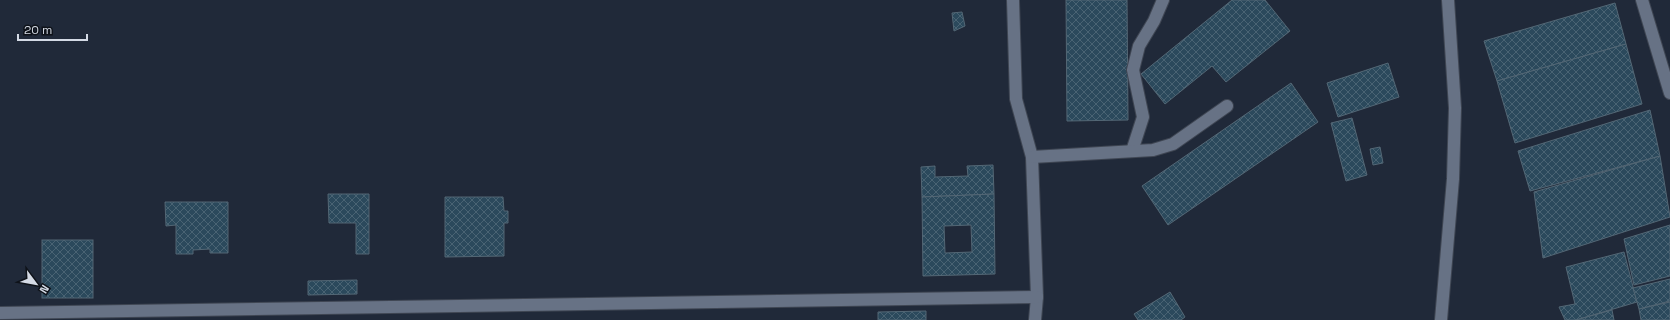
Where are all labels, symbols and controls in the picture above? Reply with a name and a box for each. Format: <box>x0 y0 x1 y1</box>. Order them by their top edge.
scale bar <box>18 16 87 42</box>
text: 20 m <box>24 22 52 38</box>
north arrow <box>16 264 56 304</box>
text: N <box>37 282 52 296</box>

